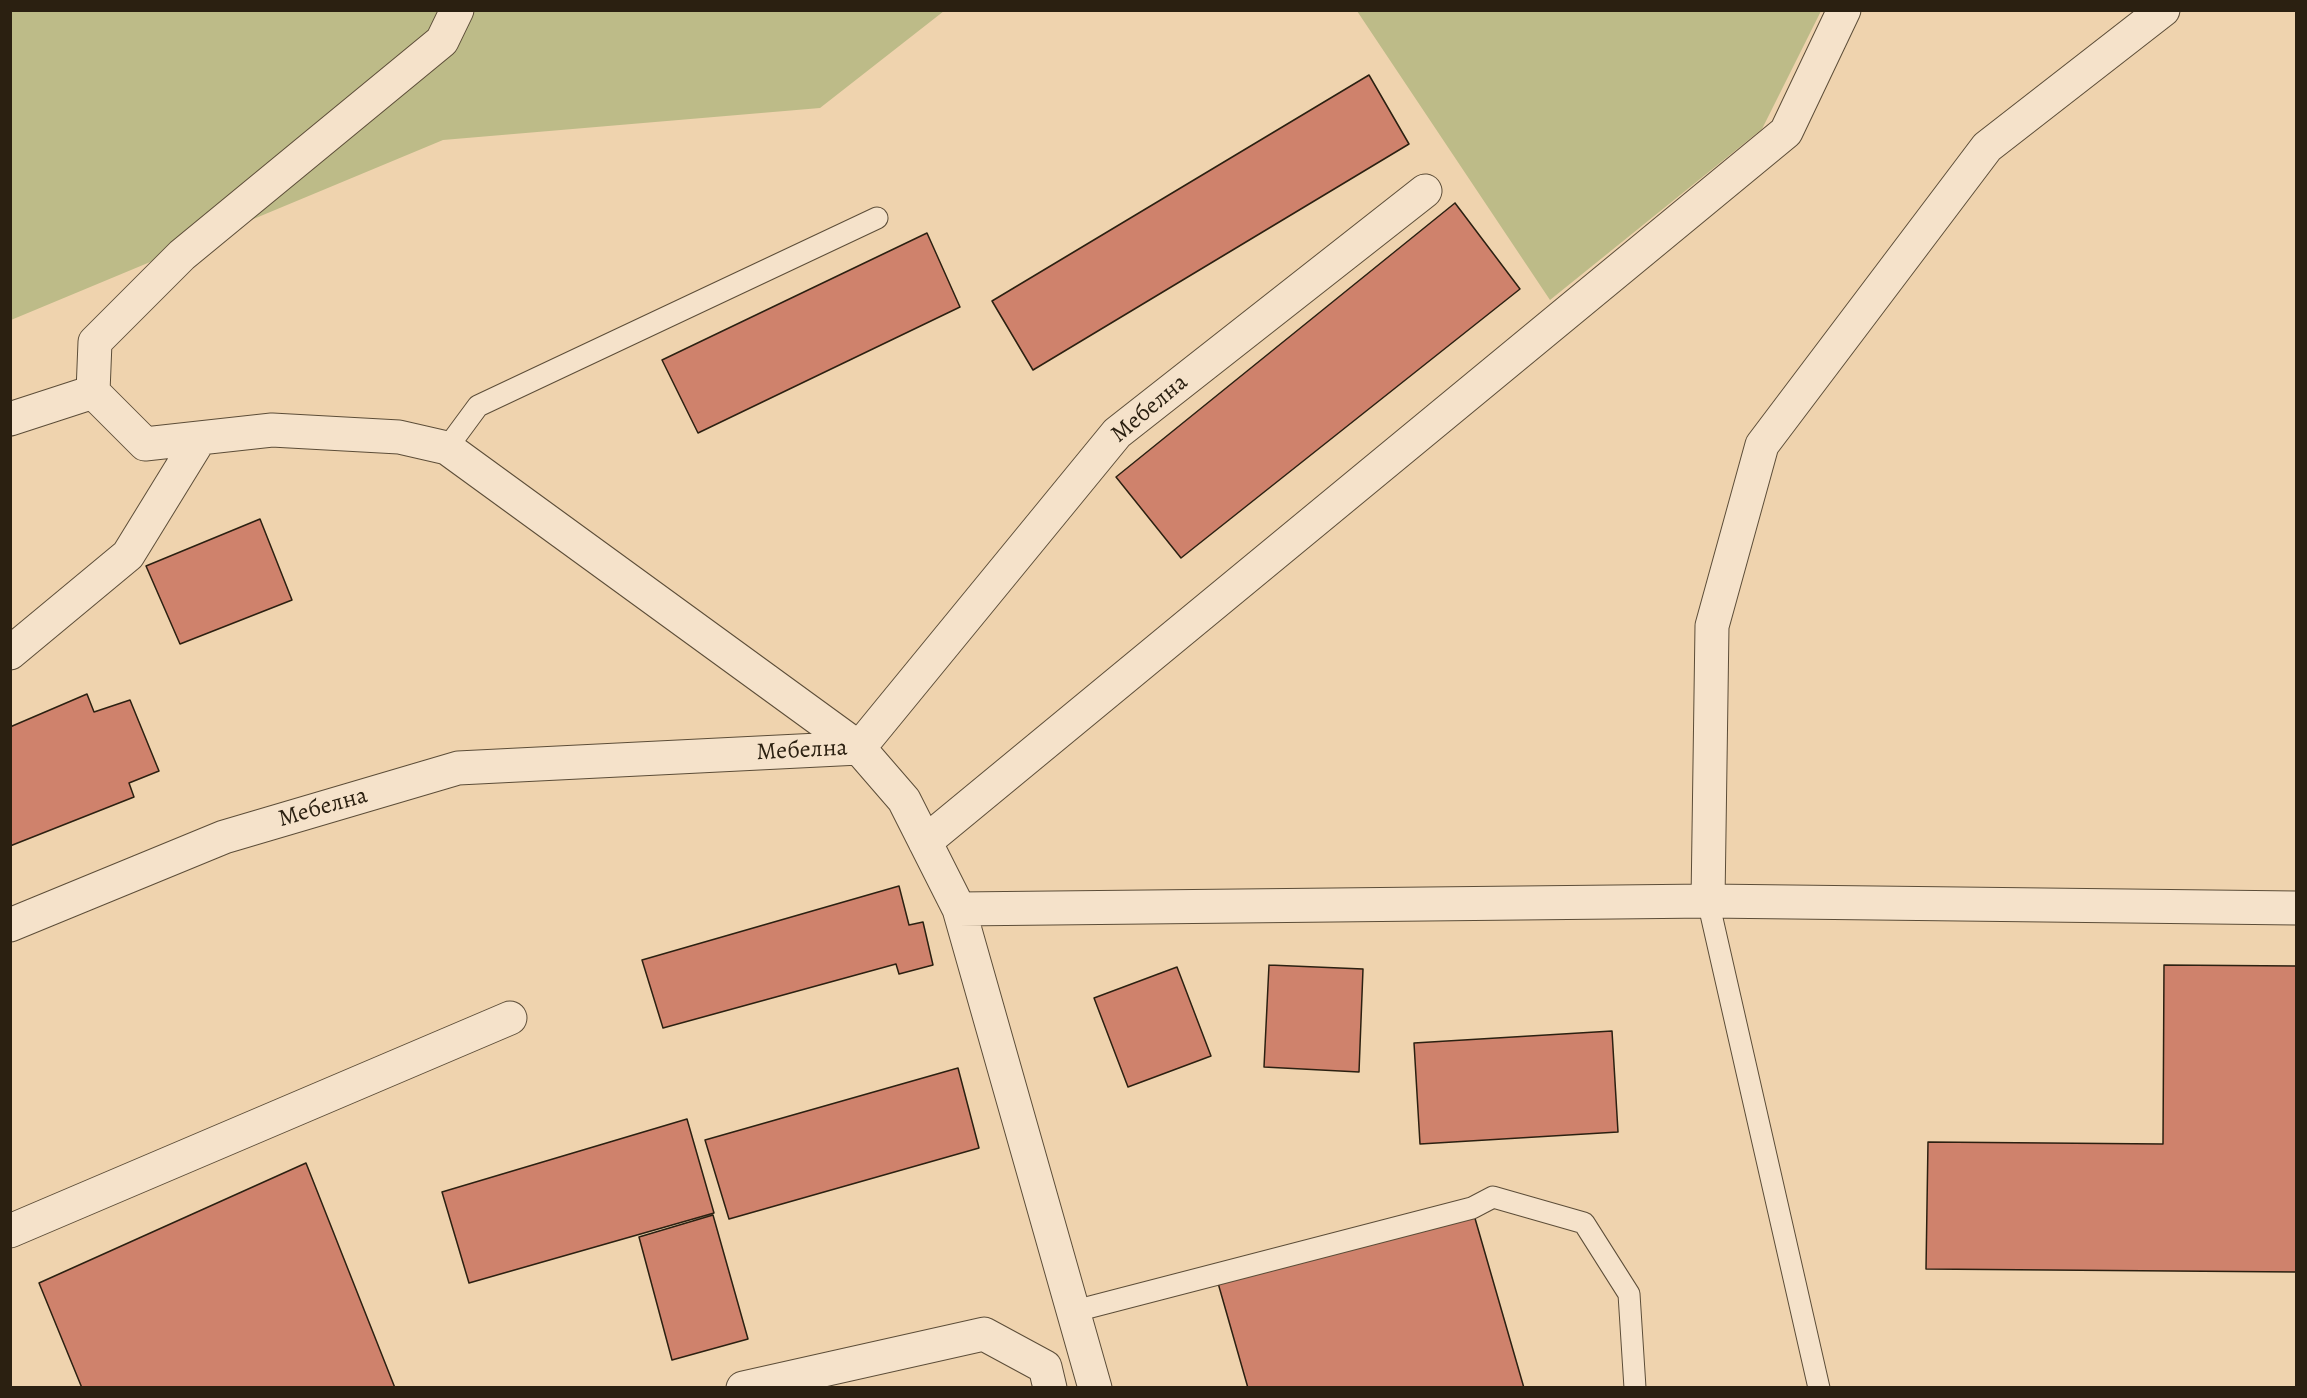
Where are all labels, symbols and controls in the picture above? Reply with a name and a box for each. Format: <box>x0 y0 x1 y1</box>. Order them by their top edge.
street label: Мебелна <box>1106 369 1194 449</box>
street label: Мебелна <box>756 734 848 768</box>
street label: Мебелна <box>275 782 371 834</box>

